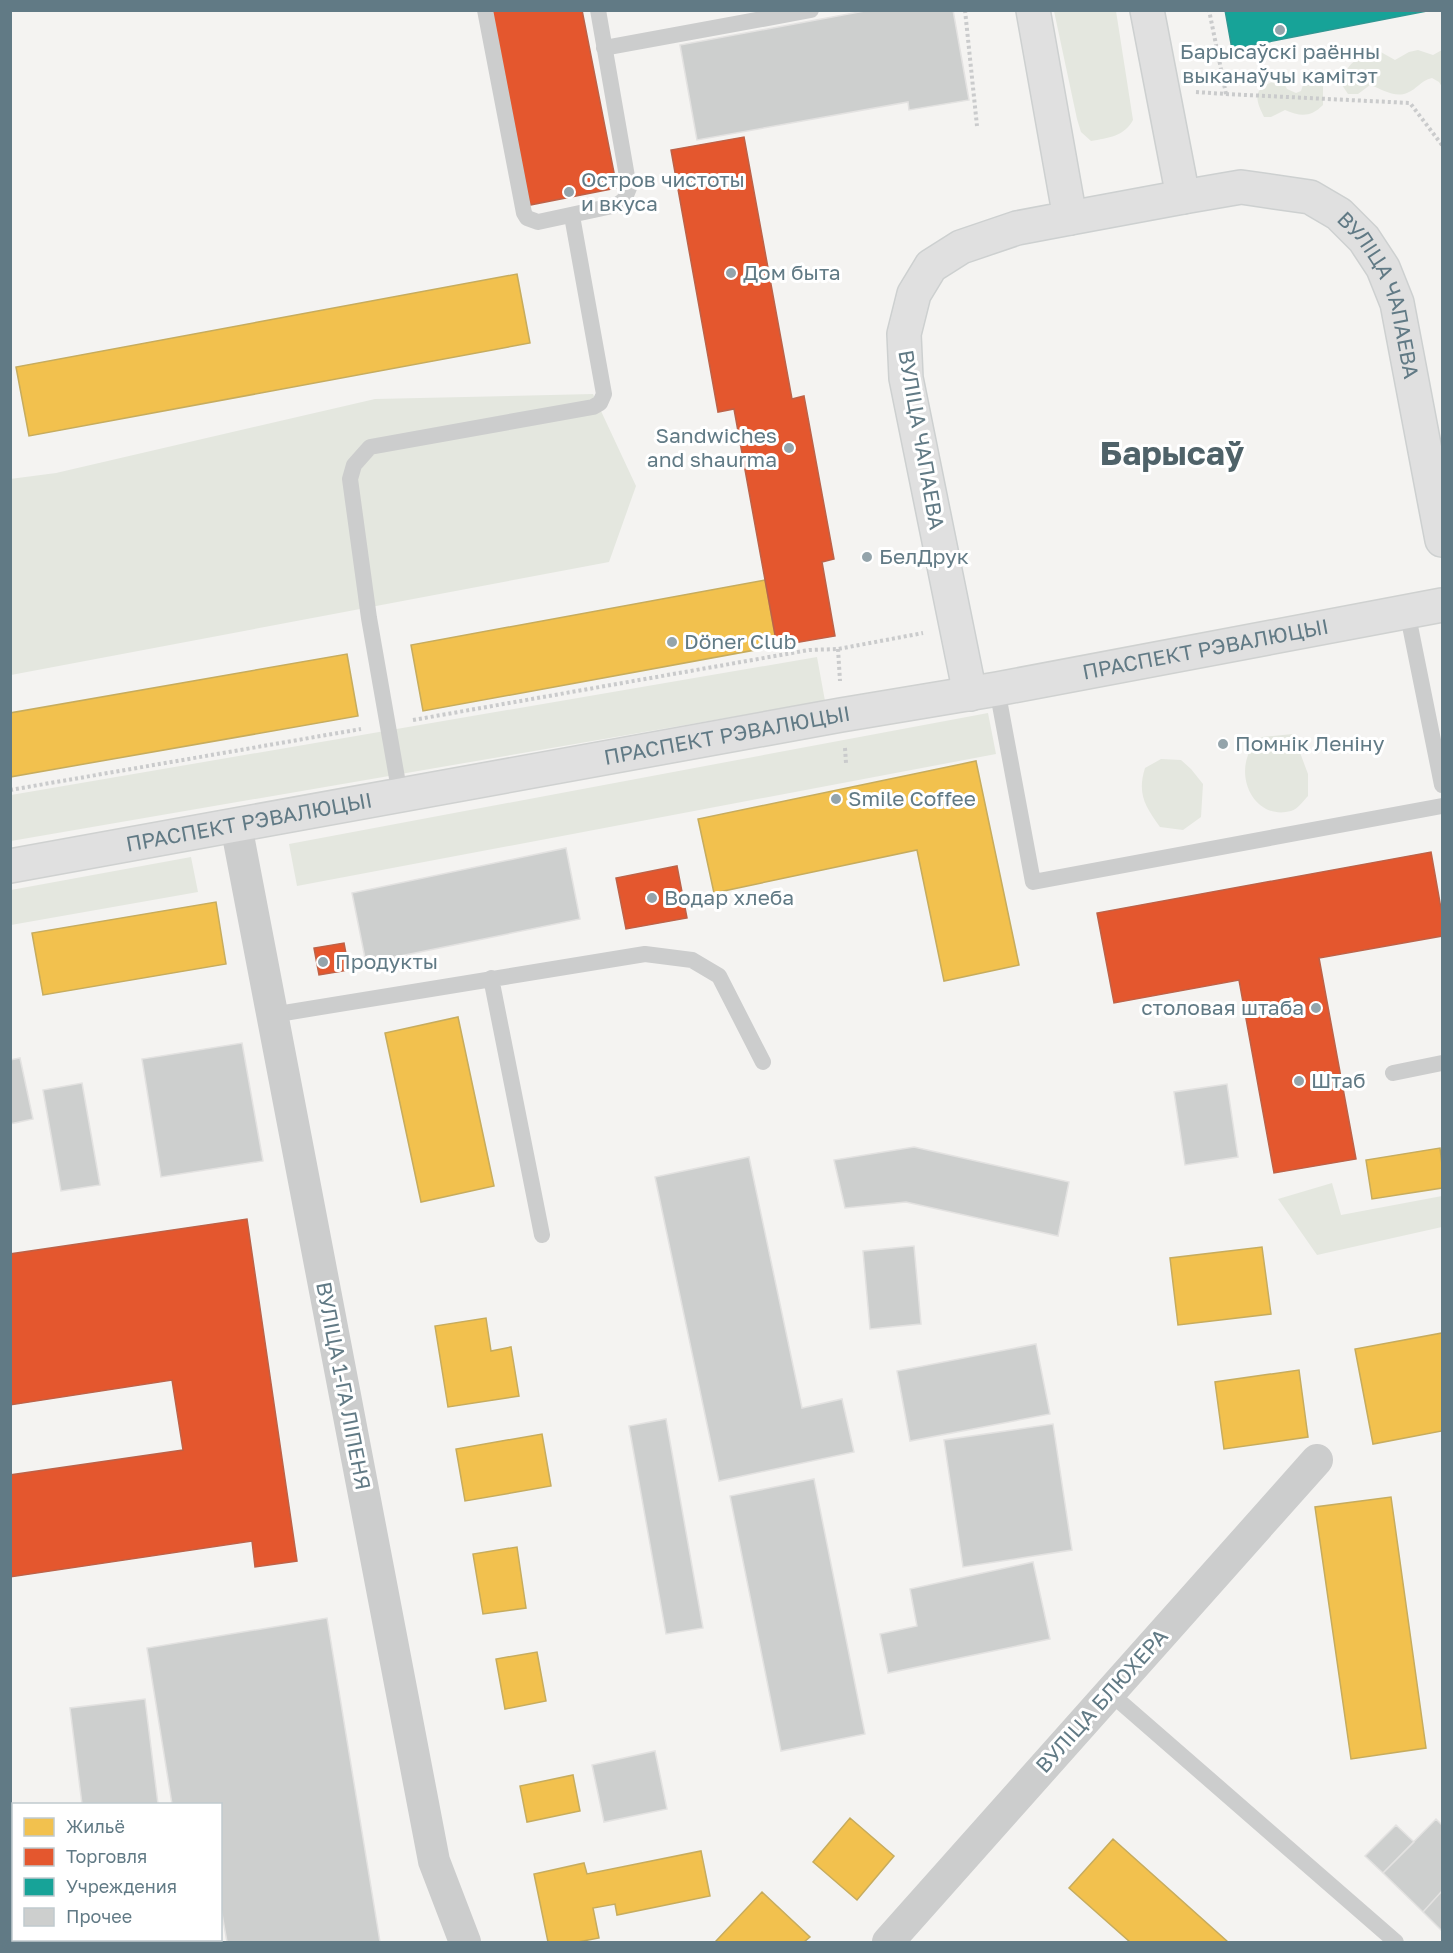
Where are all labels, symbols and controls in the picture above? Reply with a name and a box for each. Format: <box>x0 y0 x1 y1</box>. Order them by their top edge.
marker: Барысаўскі раённы выканаўчы камітэт <box>1273 23 1287 37</box>
place label: Барысаўскі раённы выканаўчы камітэт <box>1180 38 1380 88</box>
place label: Остров чистоты и вкуса <box>581 166 745 216</box>
marker: Остров чистоты и вкуса <box>562 185 576 199</box>
street label: ВУЛІЦА ЧАПАЕВА <box>1332 206 1425 381</box>
place label: Дом быта <box>743 259 841 285</box>
marker: Дом быта <box>724 266 738 280</box>
street label: ВУЛІЦА ЧАПАЕВА <box>893 348 951 532</box>
place label: Sandwiches and shaurma <box>647 422 777 472</box>
district label: Барысаў <box>1100 433 1244 472</box>
marker: Sandwiches and shaurma <box>782 441 796 455</box>
place label: БелДрук <box>879 543 969 569</box>
marker: БелДрук <box>860 550 874 564</box>
street label: ПРАСПЕКТ РЭВАЛЮЦЫІ <box>1080 613 1331 685</box>
place label: Döner Club <box>684 628 796 654</box>
marker: Döner Club <box>665 635 679 649</box>
street label: ПРАСПЕКТ РЭВАЛЮЦЫІ <box>602 700 852 770</box>
place label: Помнік Леніну <box>1235 730 1385 756</box>
marker: Помнік Леніну <box>1216 737 1230 751</box>
place label: Smile Coffee <box>848 785 976 811</box>
street label: ПРАСПЕКТ РЭВАЛЮЦЫІ <box>124 786 374 857</box>
marker: Smile Coffee <box>829 792 843 806</box>
place label: Водар хлеба <box>664 884 794 910</box>
marker: Водар хлеба <box>645 891 659 905</box>
place label: Продукты <box>335 948 438 974</box>
marker: Продукты <box>316 955 330 969</box>
place label: столовая штаба <box>1141 994 1304 1020</box>
marker: столовая штаба <box>1309 1001 1323 1015</box>
place label: Штаб <box>1311 1067 1366 1093</box>
marker: Штаб <box>1292 1074 1306 1088</box>
street label: ВУЛІЦА 1-ГА ЛІПЕНЯ <box>311 1280 377 1492</box>
street label: ВУЛІЦА БЛЮХЕРА <box>1030 1623 1173 1778</box>
legend <box>12 1803 222 1941</box>
text: Жильё <box>66 1815 125 1837</box>
text: Торговля <box>66 1845 147 1867</box>
text: Учреждения <box>66 1875 177 1897</box>
text: Прочее <box>66 1905 132 1927</box>

